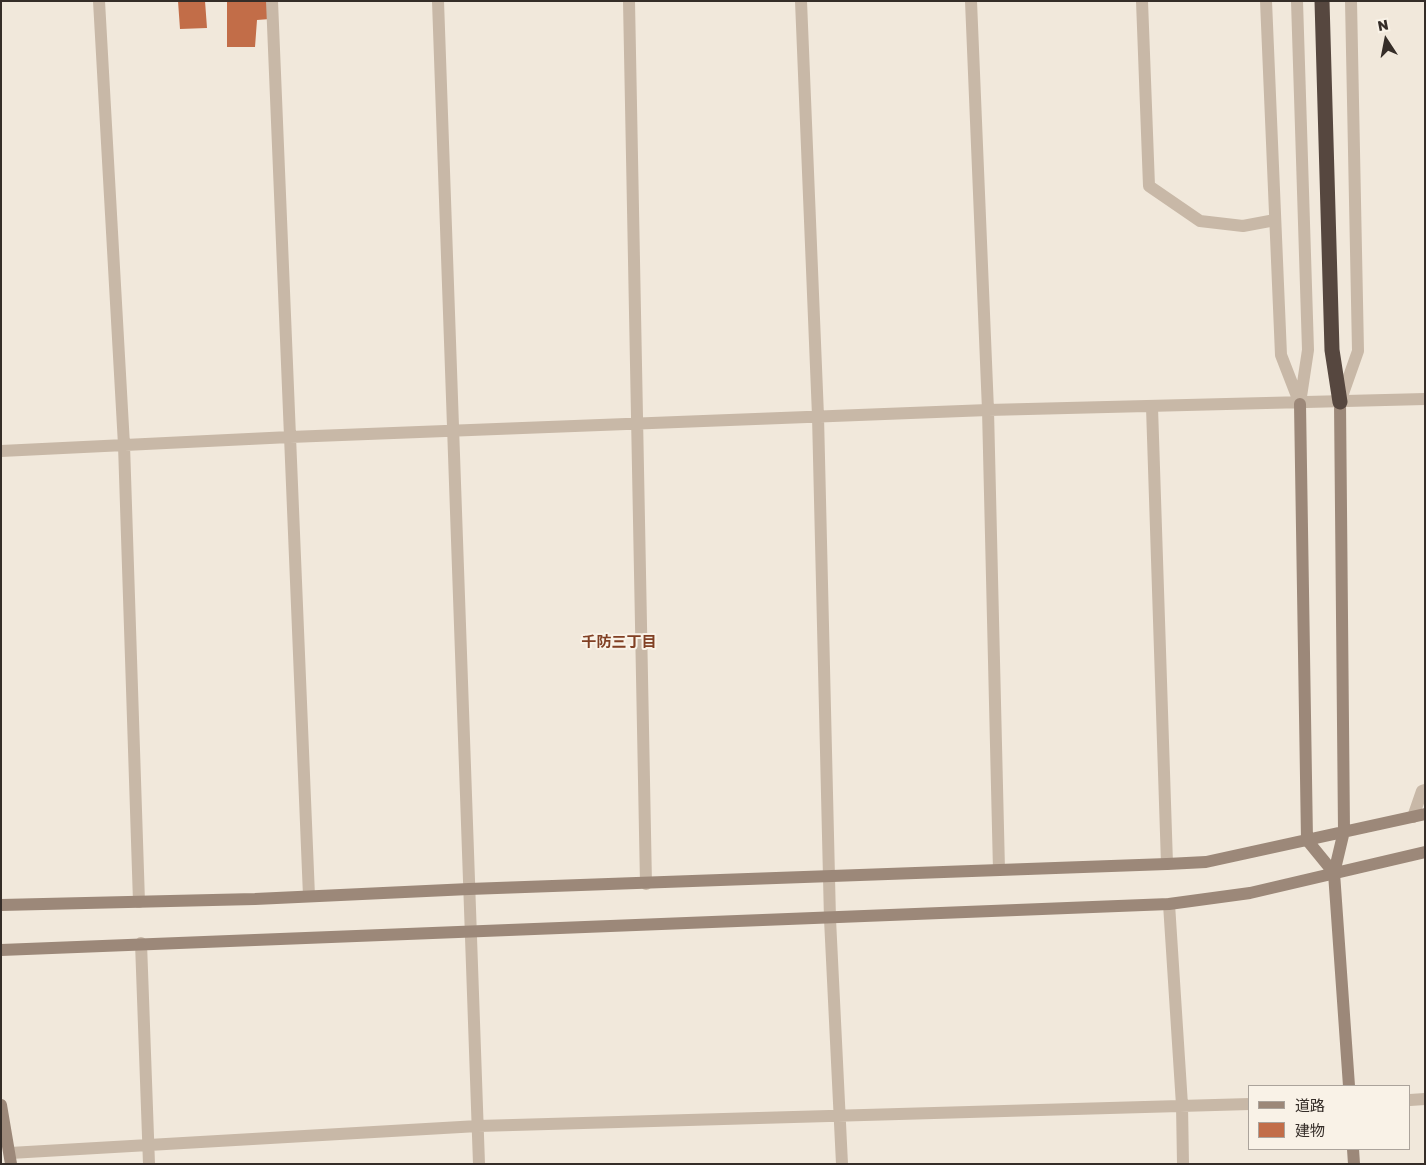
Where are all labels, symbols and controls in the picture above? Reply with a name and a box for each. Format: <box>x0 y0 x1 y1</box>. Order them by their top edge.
north arrow <box>1361 15 1411 65</box>
text: N <box>1376 15 1390 34</box>
district label: 千防三丁目 <box>582 633 656 651</box>
legend <box>1248 1085 1411 1150</box>
text: 道路 <box>1295 1096 1325 1114</box>
text: 建物 <box>1295 1121 1325 1139</box>

